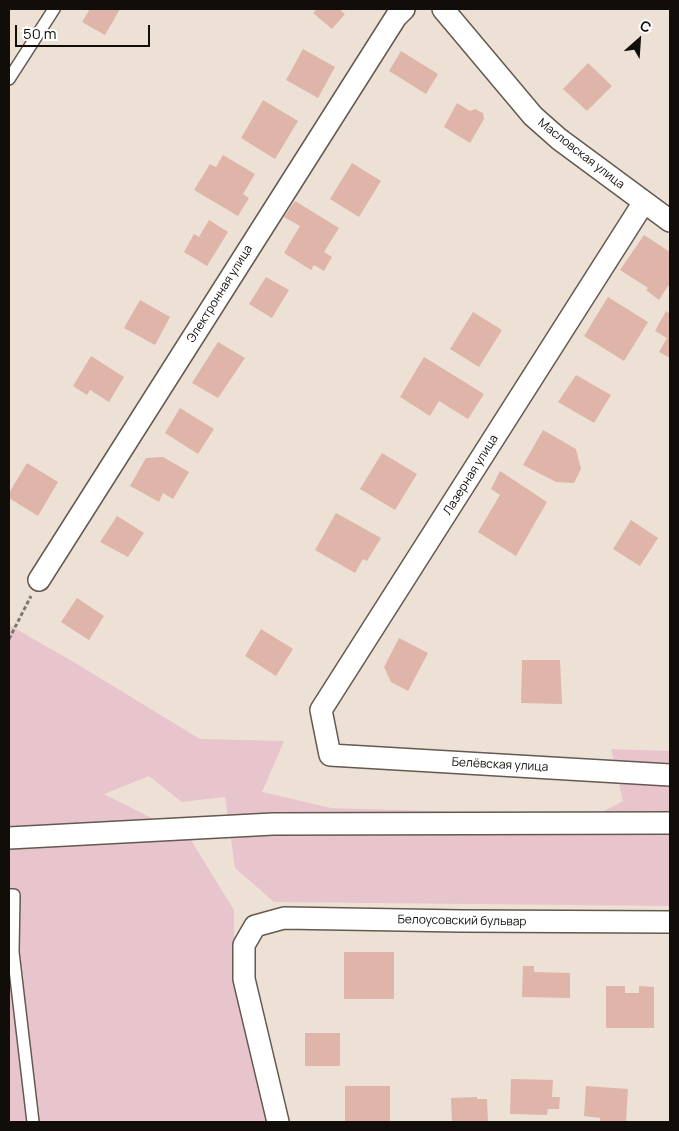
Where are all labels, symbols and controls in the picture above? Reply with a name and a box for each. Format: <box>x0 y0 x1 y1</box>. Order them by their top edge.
scale bar <box>18 15 152 47</box>
north arrow <box>614 15 664 65</box>
text: С <box>637 15 655 37</box>
text: 50 m <box>23 23 57 44</box>
street label: Масловская улица <box>535 116 627 192</box>
street label: Электронная улица <box>184 243 256 345</box>
street label: Лазерная улица <box>441 432 501 518</box>
street label: Белёвская улица <box>451 755 549 775</box>
street label: Белоусовский бульвар <box>397 913 527 929</box>

